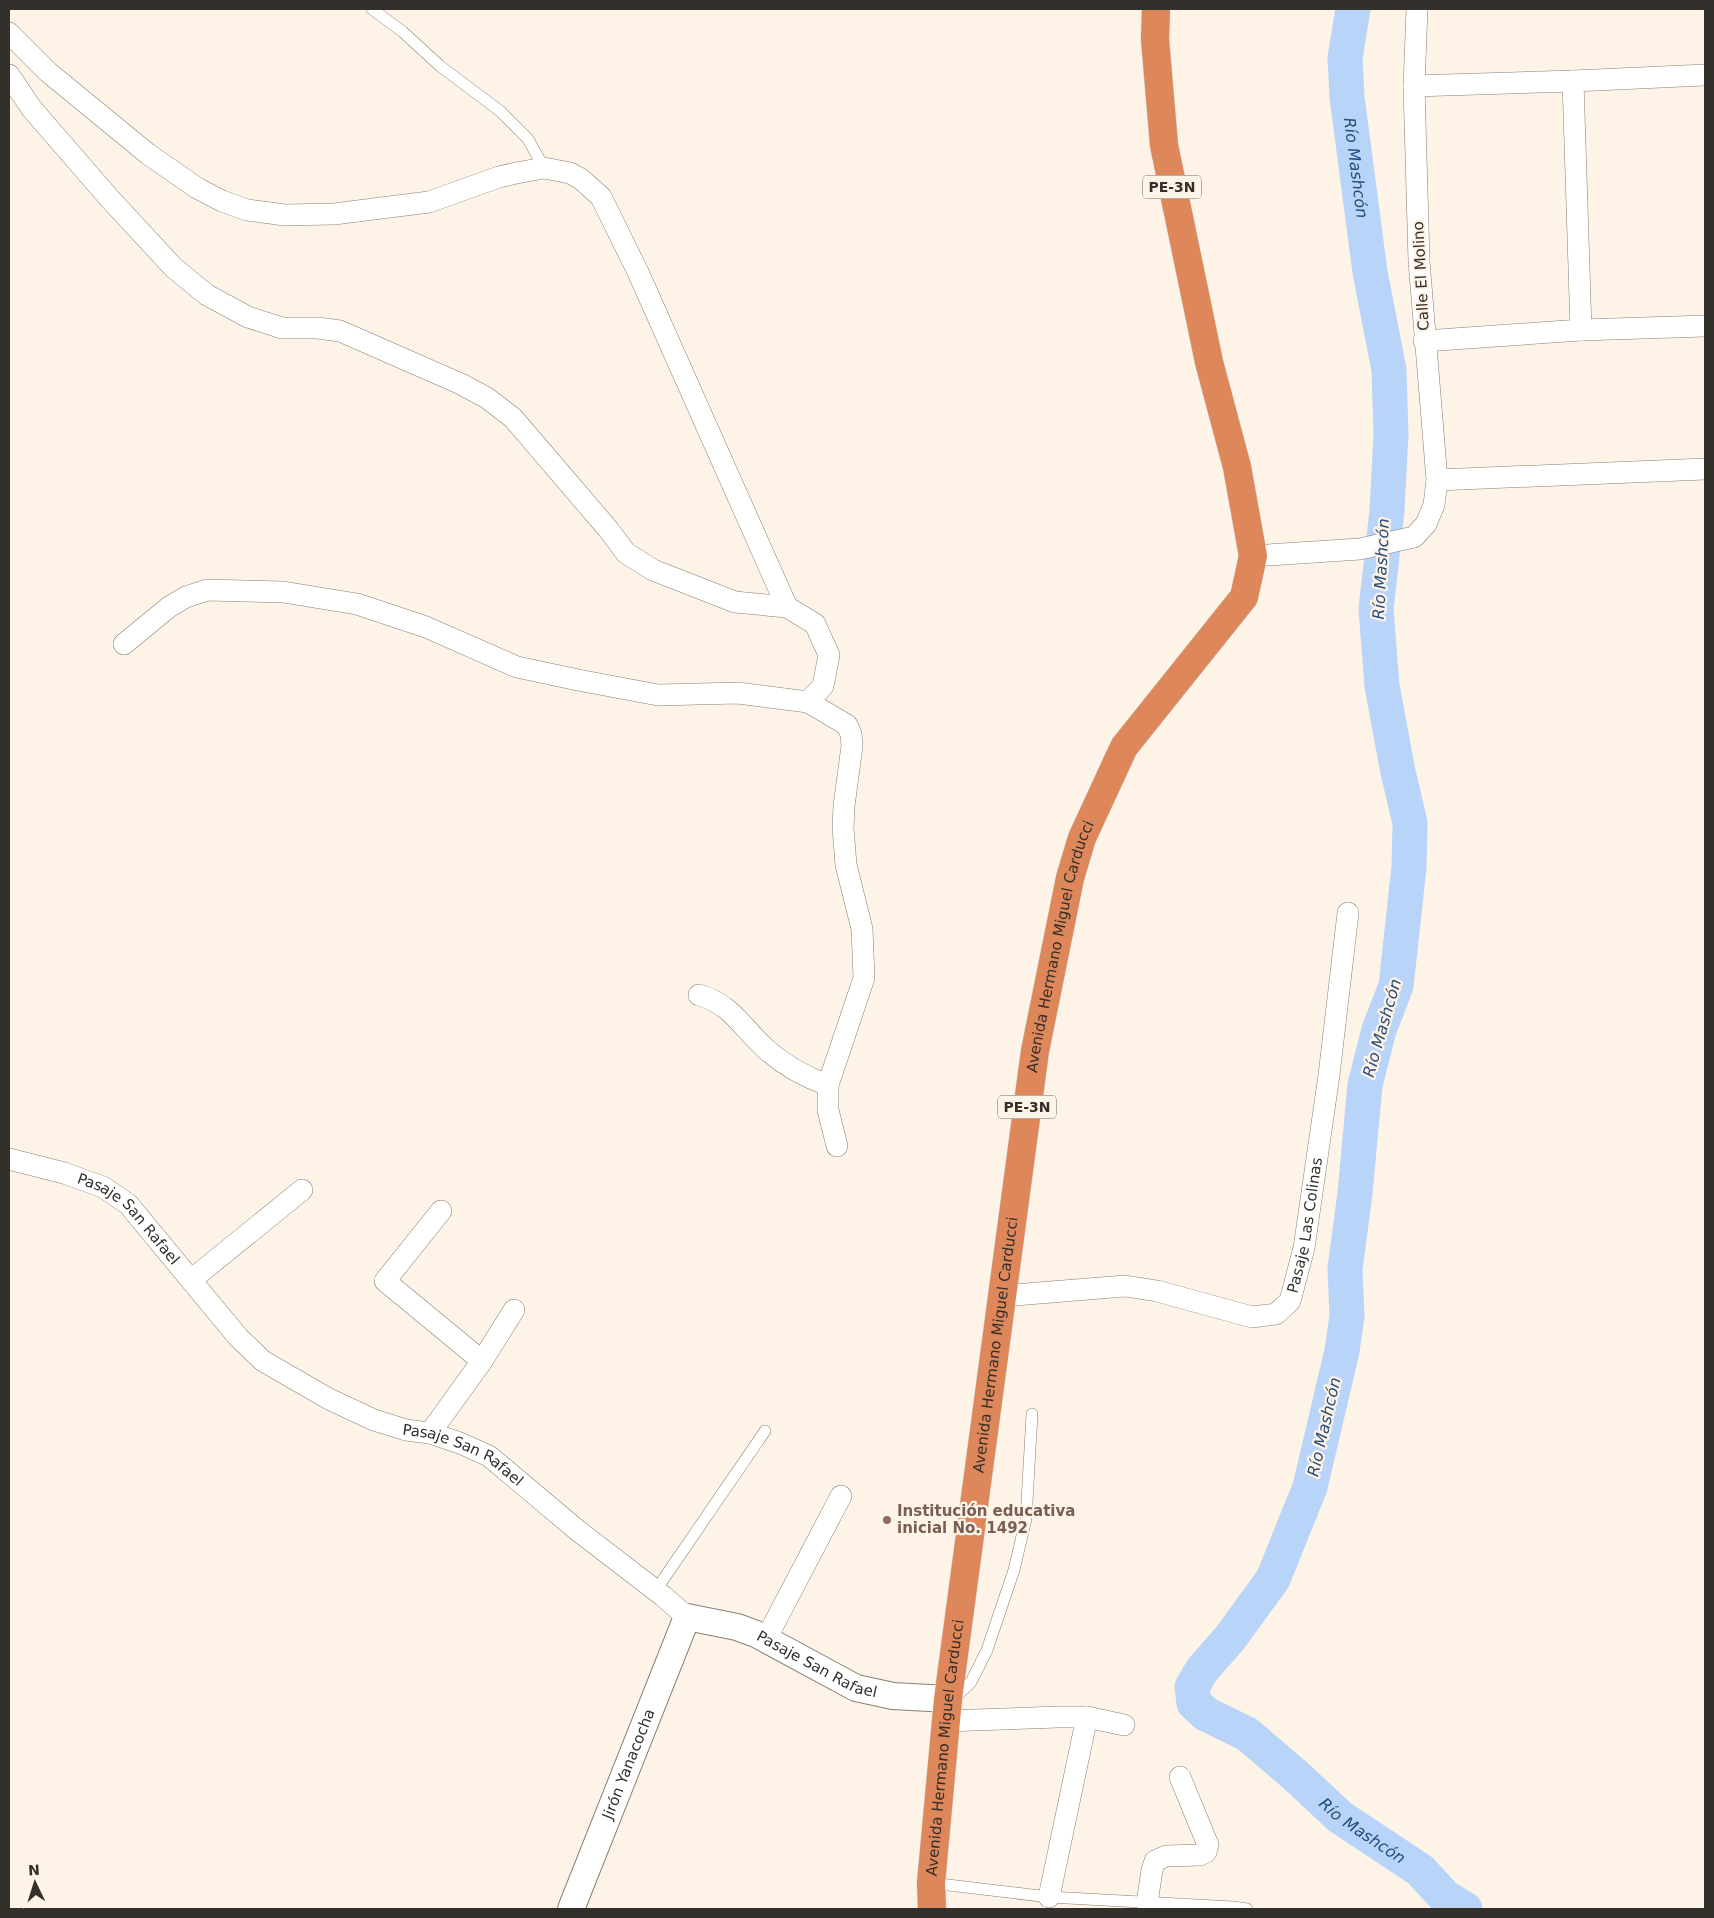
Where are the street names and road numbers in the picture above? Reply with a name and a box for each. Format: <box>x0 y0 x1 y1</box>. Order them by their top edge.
road number: PE-3N <box>1143 176 1201 198</box>
street label: Calle El Molino <box>1409 221 1433 331</box>
street label: Avenida Hermano Miguel Carducci <box>1023 818 1098 1074</box>
road number: PE-3N <box>998 1096 1056 1118</box>
street label: Pasaje Las Colinas <box>1284 1156 1326 1295</box>
street label: Pasaje San Rafael <box>75 1170 183 1268</box>
street label: Avenida Hermano Miguel Carducci <box>969 1216 1022 1474</box>
street label: Pasaje San Rafael <box>401 1421 527 1490</box>
street label: Avenida Hermano Miguel Carducci <box>923 1618 968 1877</box>
street label: Pasaje San Rafael <box>754 1627 879 1701</box>
street label: Jirón Yanacocha <box>598 1706 659 1823</box>

